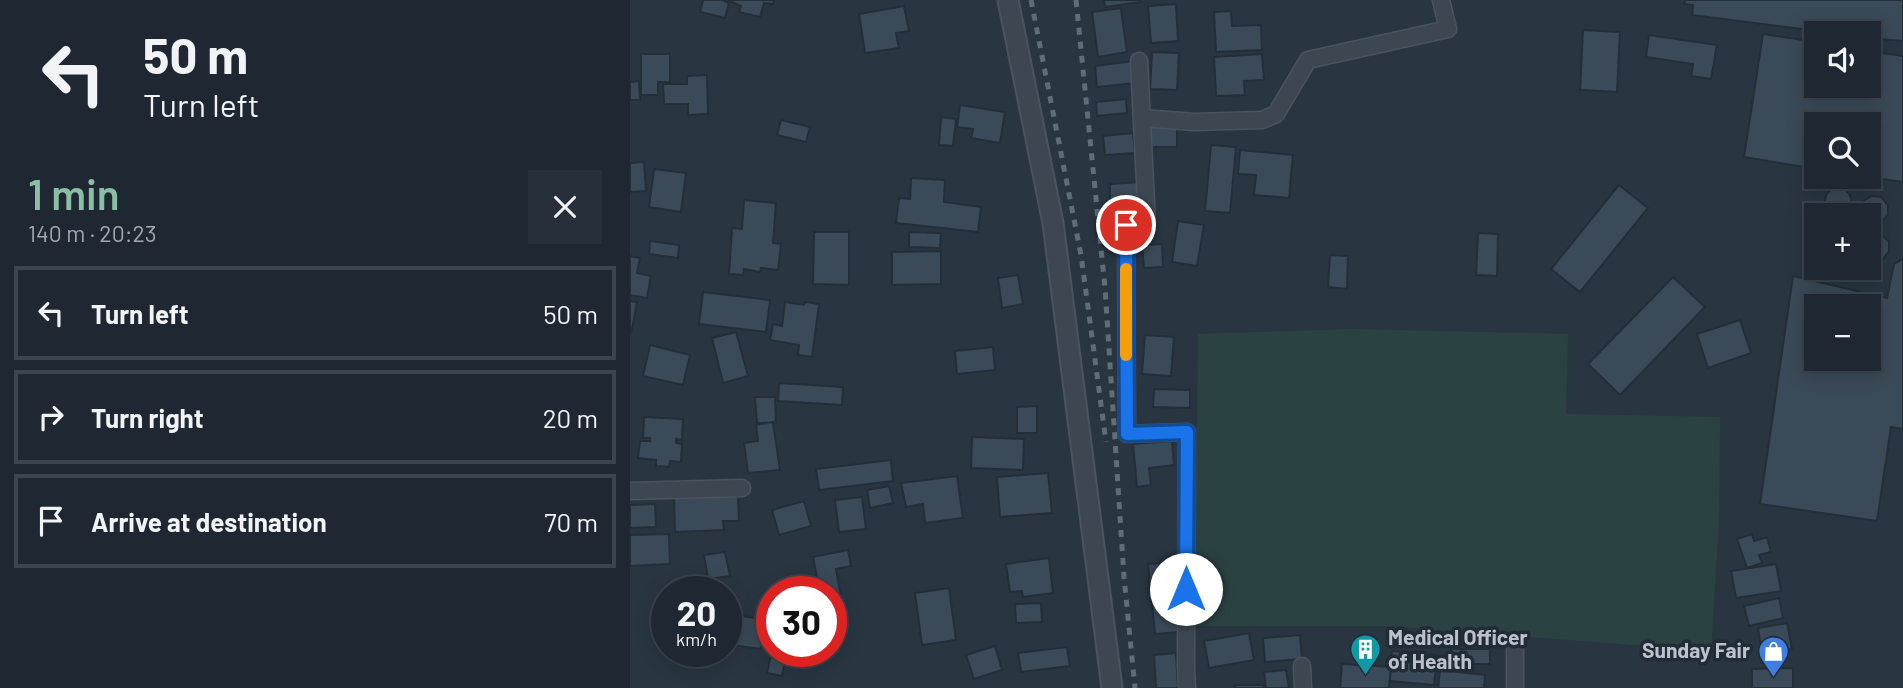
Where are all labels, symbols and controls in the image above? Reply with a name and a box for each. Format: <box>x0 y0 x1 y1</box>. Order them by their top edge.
map controls <box>1804 21 1881 371</box>
button: sound <box>1804 21 1881 98</box>
text: 50 m <box>143 25 248 84</box>
icon: left <box>28 28 119 119</box>
text: Turn left <box>143 85 260 123</box>
button: search <box>1804 112 1881 189</box>
text: 1 min <box>28 168 120 218</box>
button: close <box>528 170 602 244</box>
pin <box>1096 195 1156 255</box>
button: + <box>1804 203 1881 280</box>
icon: arrive <box>1107 206 1145 244</box>
text: 140 m · 20:23 <box>28 219 157 247</box>
icon: left <box>32 294 70 332</box>
button: − <box>1804 294 1881 371</box>
text: Turn left <box>91 298 189 329</box>
text: 50 m <box>543 298 598 329</box>
icon: right <box>32 398 70 436</box>
text: Turn right <box>91 402 204 433</box>
text: 20 m <box>543 402 598 433</box>
icon: arrive <box>32 502 70 540</box>
text: Arrive at destination <box>91 506 327 537</box>
text: 70 m <box>544 506 598 537</box>
position arrow <box>1149 552 1223 626</box>
speed limit sign: 30 <box>756 576 847 667</box>
text: 20 <box>677 591 716 633</box>
place label: Medical Officer of Health <box>1388 624 1528 673</box>
text: km/h <box>676 628 717 650</box>
building icon: Medical Officer of Health <box>1348 633 1382 677</box>
shop icon: Sunday Fair <box>1756 634 1790 678</box>
place label: Sunday Fair <box>1642 637 1750 662</box>

